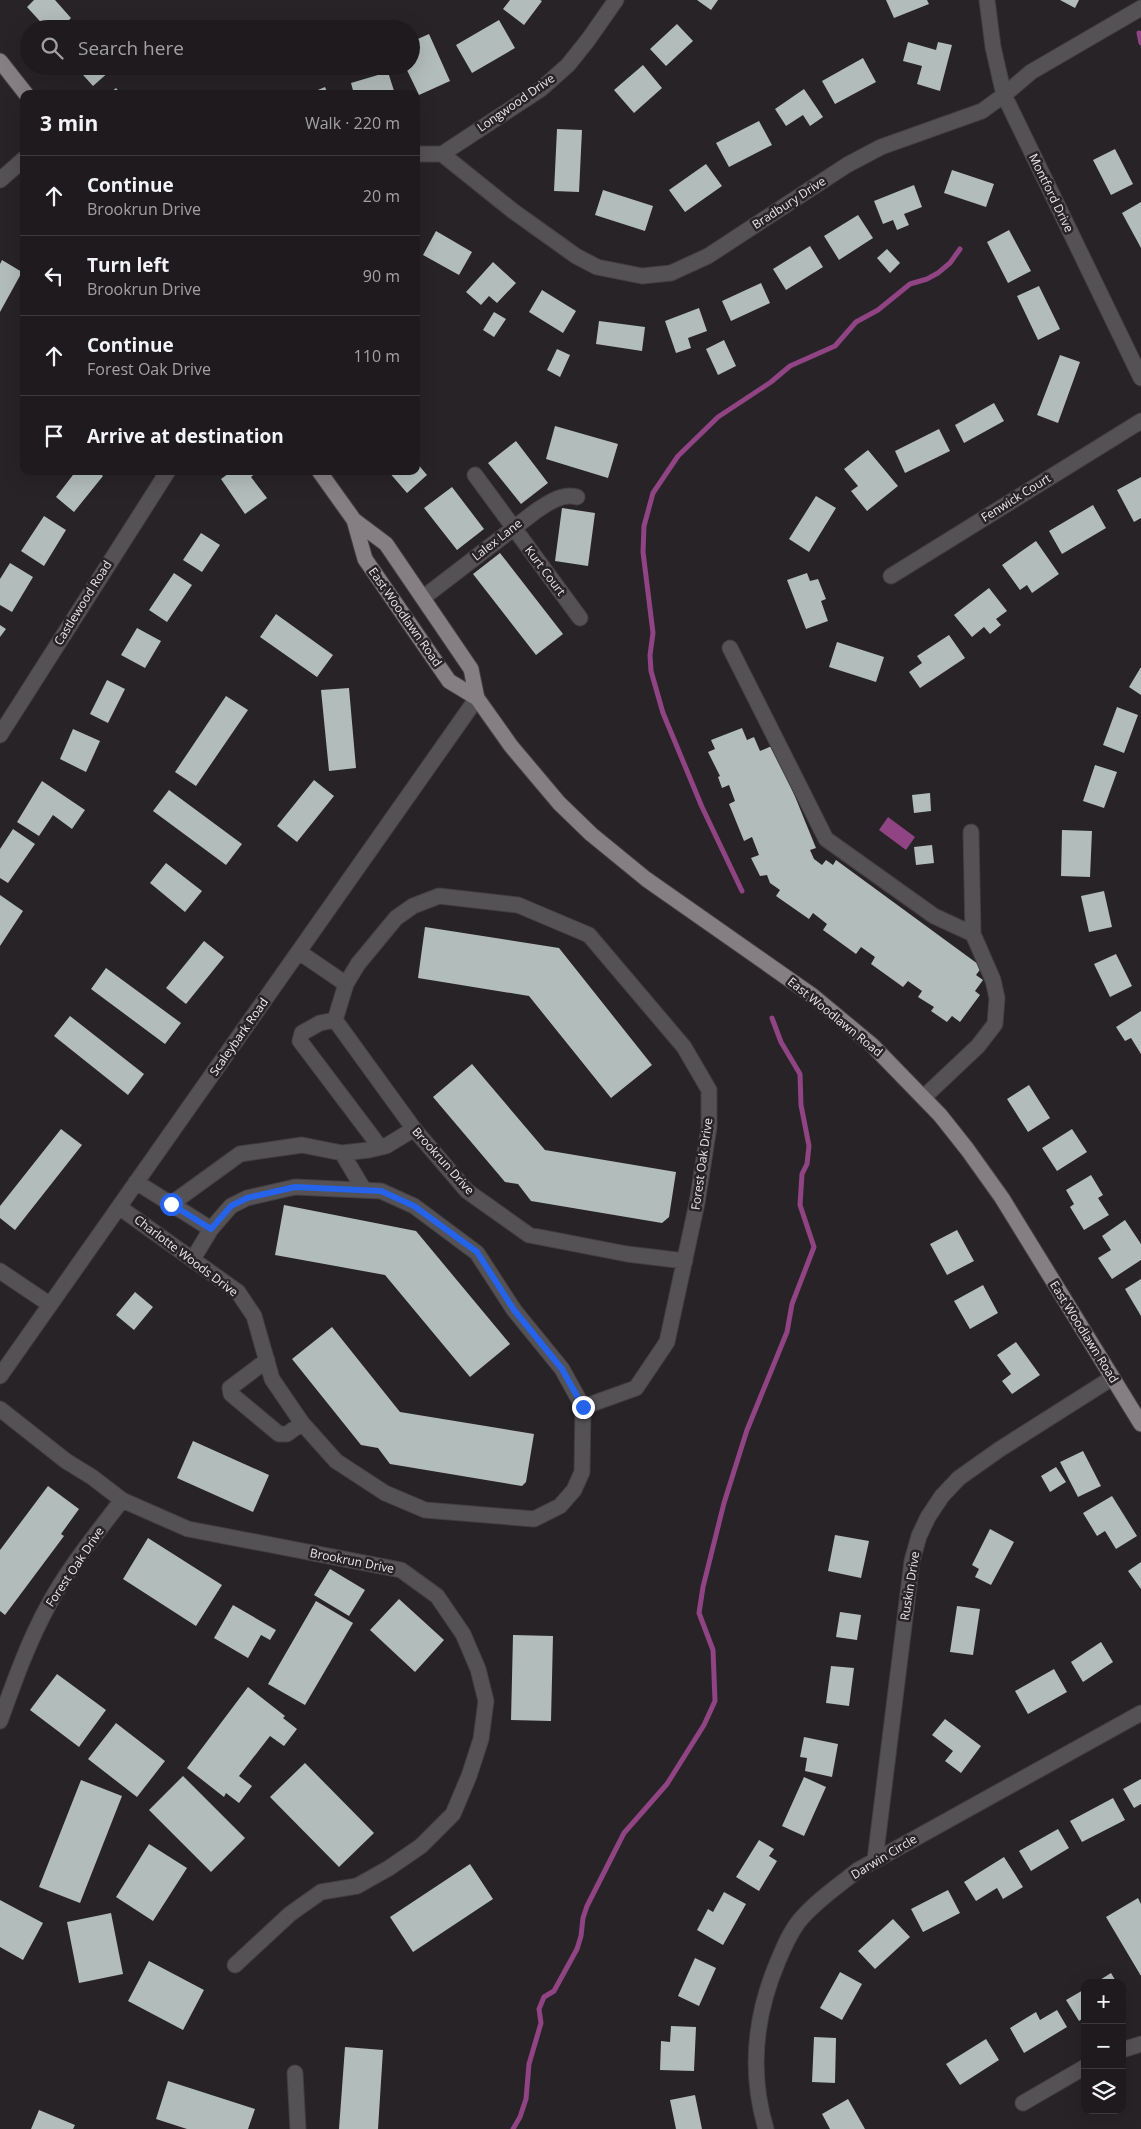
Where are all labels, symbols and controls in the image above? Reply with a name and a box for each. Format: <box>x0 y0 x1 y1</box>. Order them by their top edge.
search box <box>20 20 420 75</box>
icon: search <box>38 34 66 62</box>
text: Search here <box>78 35 184 61</box>
street label: Longwood Drive <box>474 69 558 136</box>
text: 3 min <box>40 109 98 137</box>
text: Walk · 220 m <box>305 112 400 134</box>
street label: Montford Drive <box>1025 151 1078 235</box>
text: Continue <box>87 172 174 198</box>
street label: Bradbury Drive <box>749 172 829 233</box>
icon: ahead <box>40 182 68 210</box>
text: 20 m <box>363 185 400 207</box>
text: Brookrun Drive <box>87 198 201 220</box>
text: Turn left <box>87 252 169 278</box>
icon: left <box>40 262 68 290</box>
text: 90 m <box>363 265 400 287</box>
text: Brookrun Drive <box>87 278 201 300</box>
text: Continue <box>87 332 174 358</box>
icon: ahead <box>40 342 68 370</box>
text: 110 m <box>354 345 400 367</box>
text: Forest Oak Drive <box>87 358 211 380</box>
icon: arrive <box>40 422 68 450</box>
text: Arrive at destination <box>87 423 284 449</box>
street label: Fenwick Court <box>978 469 1054 526</box>
street label: Lalex Lane <box>468 515 525 565</box>
street label: Kurt Court <box>521 542 570 599</box>
street label: Castlewood Road <box>50 557 115 648</box>
street label: East Woodlawn Road <box>365 564 446 670</box>
street label: East Woodlawn Road <box>784 973 886 1060</box>
street label: Scaleybark Road <box>205 994 272 1079</box>
street label: Forest Oak Drive <box>687 1116 716 1211</box>
street label: Brookrun Drive <box>408 1123 478 1198</box>
route start <box>160 1193 183 1216</box>
street label: Charlotte Woods Drive <box>131 1211 242 1301</box>
street label: East Woodlawn Road <box>1046 1277 1123 1386</box>
route end <box>572 1396 595 1419</box>
street label: Forest Oak Drive <box>42 1523 108 1610</box>
street label: Brookrun Drive <box>309 1544 396 1577</box>
street label: Ruskin Drive <box>896 1550 923 1622</box>
street label: Darwin Circle <box>848 1830 920 1883</box>
map controls <box>1081 1979 1126 2114</box>
button: + <box>1081 1979 1126 2024</box>
button: − <box>1081 2024 1126 2069</box>
button: layers <box>1081 2069 1126 2114</box>

